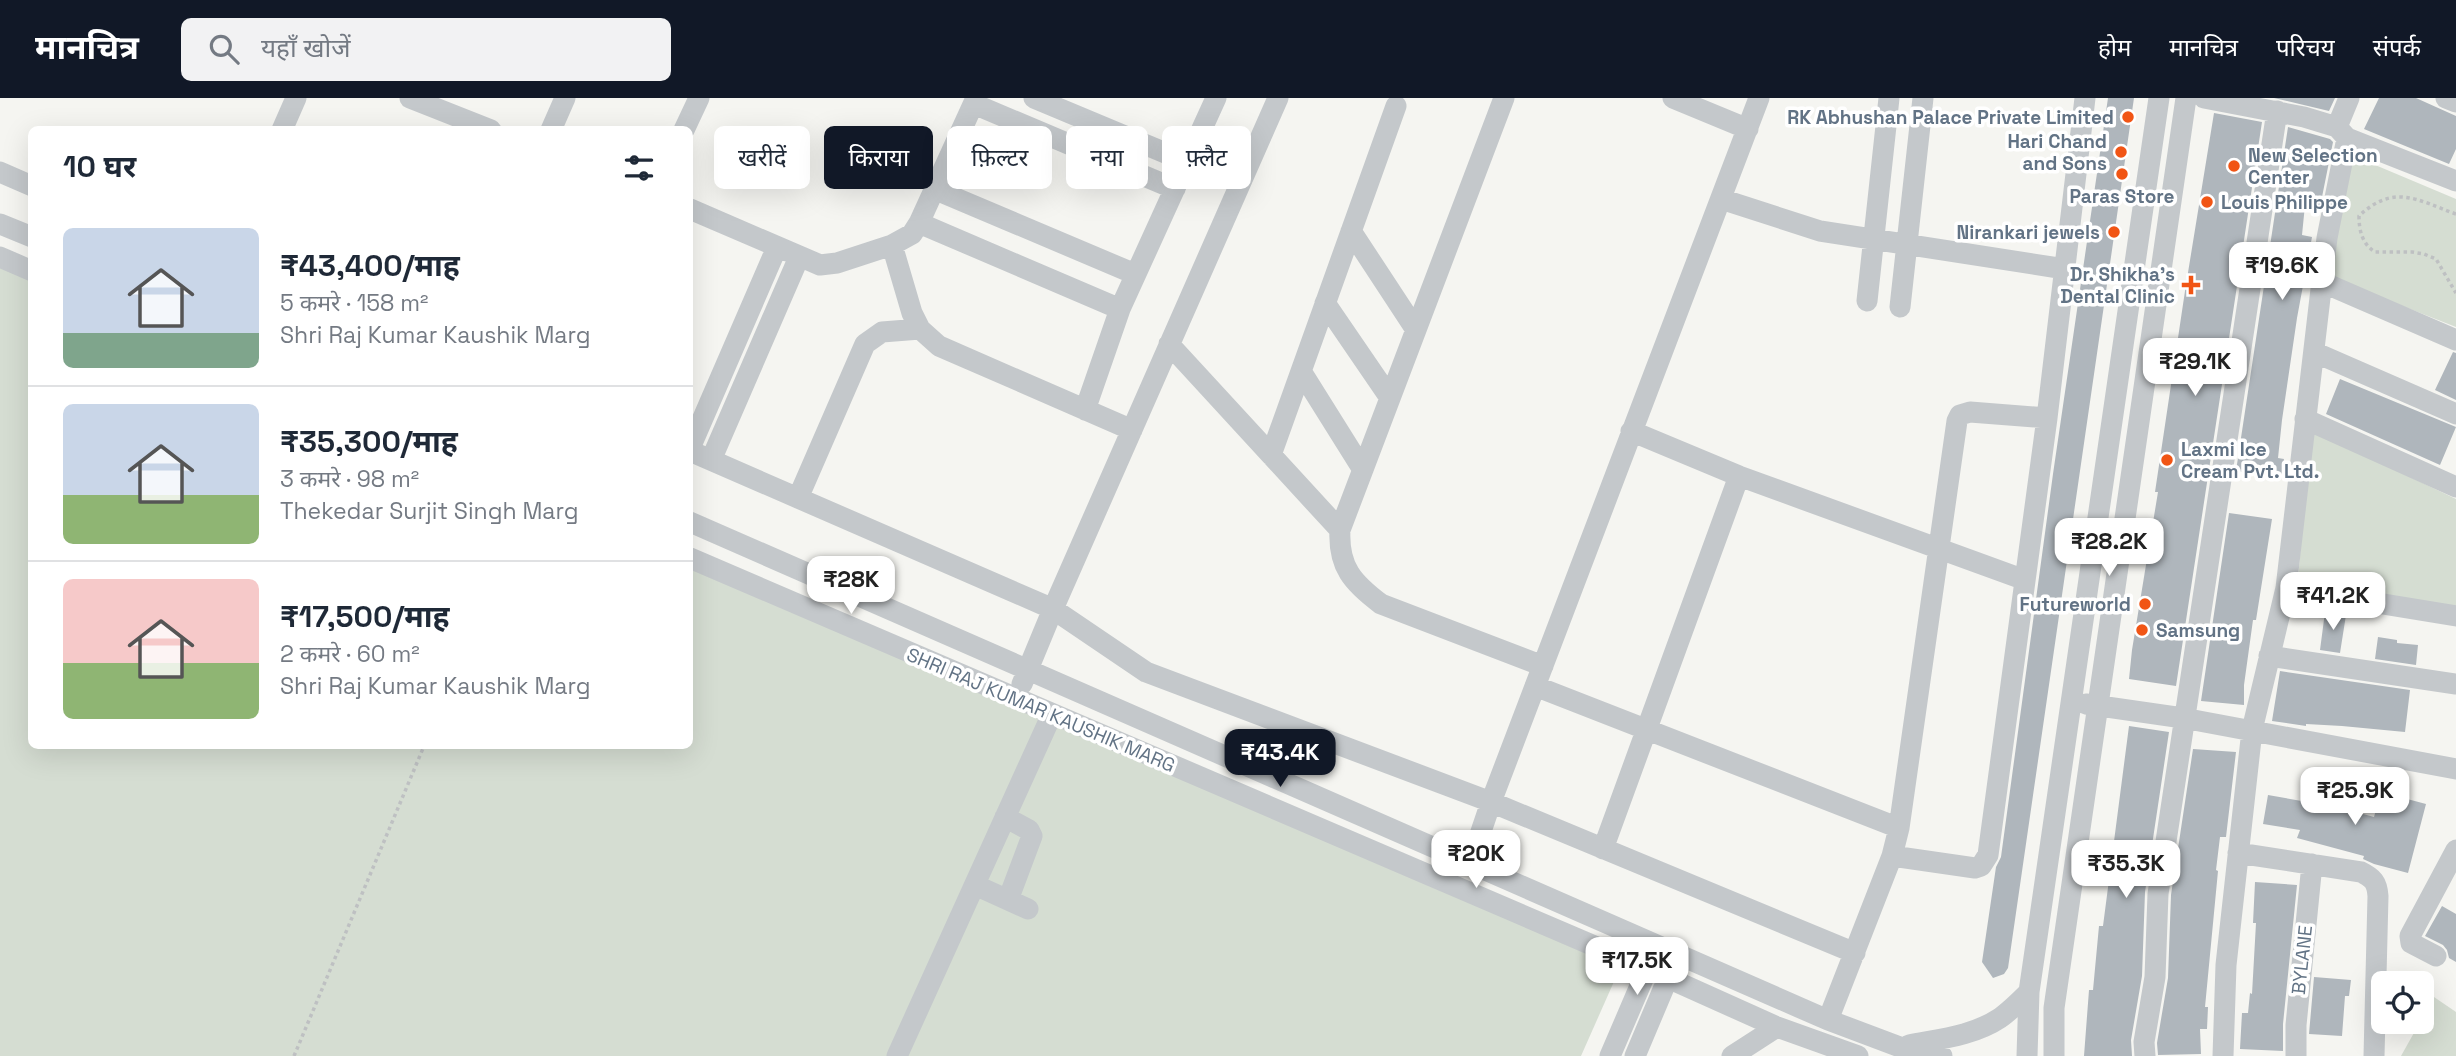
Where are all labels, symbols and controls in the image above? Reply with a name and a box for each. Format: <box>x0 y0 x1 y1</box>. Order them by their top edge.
search box <box>181 18 671 81</box>
text: मानचित्र <box>35 27 139 69</box>
icon: search <box>205 30 243 68</box>
text: यहाँ खोजें <box>261 31 351 65</box>
text: होम <box>2098 32 2131 63</box>
text: मानचित्र <box>2169 32 2238 63</box>
text: परिचय <box>2276 32 2335 63</box>
text: संपर्क <box>2373 32 2421 63</box>
place label: RK Abhushan Palace Private Limited <box>1787 105 2114 130</box>
marker: RK Abhushan Palace Private Limited <box>2120 109 2136 125</box>
chip: खरीदें <box>714 126 810 189</box>
chip: किराया <box>824 126 933 189</box>
chip: फ़िल्टर <box>947 126 1052 189</box>
chip: नया <box>1066 126 1148 189</box>
chip: फ़्लैट <box>1162 126 1251 189</box>
place label: Hari Chand and Sons <box>2007 129 2107 176</box>
place label: New Selection Center <box>2248 143 2378 190</box>
marker: Hari Chand and Sons <box>2113 144 2129 160</box>
text: 10 घर <box>63 147 136 186</box>
icon: filters <box>620 149 658 187</box>
marker: New Selection Center <box>2226 158 2242 174</box>
marker: Paras Store <box>2114 166 2130 182</box>
place label: Paras Store <box>2070 184 2174 209</box>
place label: Louis Philippe <box>2221 190 2348 215</box>
marker: Louis Philippe <box>2199 194 2215 210</box>
place label: Nirankari jewels <box>1956 220 2100 245</box>
marker: Nirankari jewels <box>2106 224 2122 240</box>
pin: ₹19.6K <box>2225 242 2339 302</box>
text: ₹43,400/माह <box>280 246 460 285</box>
text: ₹19.6K <box>2245 250 2319 280</box>
icon: home <box>119 256 203 340</box>
place label: Dr. Shikha's Dental Clinic <box>2060 262 2175 309</box>
marker: Dr. Shikha's Dental Clinic <box>2181 275 2201 295</box>
text: 5 कमरे · 158 m² <box>280 288 428 318</box>
text: Shri Raj Kumar Kaushik Marg <box>280 320 591 350</box>
pin: ₹29.1K <box>2138 338 2252 398</box>
text: ₹29.1K <box>2159 346 2231 376</box>
text: ₹35,300/माह <box>280 422 458 461</box>
icon: home <box>119 432 203 516</box>
place label: Laxmi Ice Cream Pvt. Ltd. <box>2181 437 2319 484</box>
marker: Laxmi Ice Cream Pvt. Ltd. <box>2159 452 2175 468</box>
text: 3 कमरे · 98 m² <box>280 464 419 494</box>
text: Thekedar Surjit Singh Marg <box>280 496 579 526</box>
pin: ₹28.2K <box>2052 518 2166 578</box>
text: ₹28.2K <box>2071 526 2147 556</box>
pin: ₹28K <box>810 556 892 616</box>
text: ₹28K <box>823 564 879 594</box>
pin: ₹41.2K <box>2276 573 2390 632</box>
text: ₹41.2K <box>2296 580 2370 610</box>
place label: Futureworld <box>2019 592 2131 617</box>
marker: Futureworld <box>2137 596 2153 612</box>
text: ₹17,500/माह <box>280 597 450 636</box>
icon: home <box>119 607 203 691</box>
place label: Samsung <box>2156 618 2240 643</box>
marker: Samsung <box>2134 622 2150 638</box>
text: 2 कमरे · 60 m² <box>280 639 420 669</box>
street label: SHRI RAJ KUMAR KAUSHIK MARG <box>903 642 1179 778</box>
text: Shri Raj Kumar Kaushik Marg <box>280 671 591 701</box>
pin: ₹43.4K <box>1223 730 1337 789</box>
text: ₹43.4K <box>1241 737 1319 767</box>
pin: ₹25.9K <box>2298 768 2412 827</box>
text: ₹25.9K <box>2316 775 2394 805</box>
pin: ₹20K <box>1435 830 1517 890</box>
text: ₹20K <box>1447 838 1505 868</box>
pin: ₹35.3K <box>2069 840 2183 900</box>
text: ₹35.3K <box>2087 848 2165 878</box>
street label: BYLANE <box>2286 924 2318 996</box>
pin: ₹17.5K <box>1580 937 1694 997</box>
text: ₹17.5K <box>1602 945 1672 975</box>
map controls <box>2371 971 2434 1034</box>
button: locate <box>2371 971 2434 1034</box>

